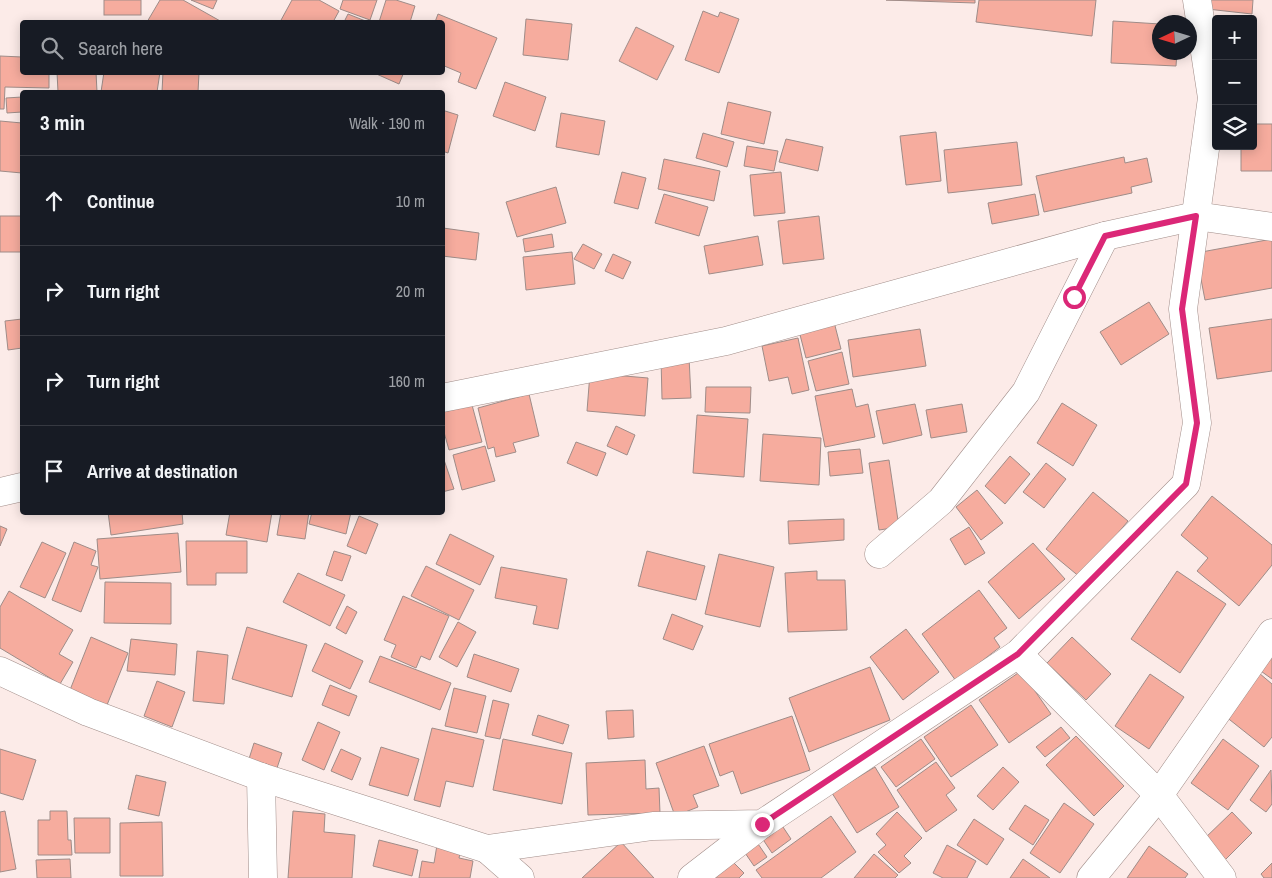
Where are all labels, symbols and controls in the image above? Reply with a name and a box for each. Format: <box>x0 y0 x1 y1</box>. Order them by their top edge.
north arrow <box>1152 15 1197 60</box>
map controls <box>1212 15 1257 150</box>
button: + <box>1212 15 1257 60</box>
search box <box>20 20 445 75</box>
icon: search <box>38 34 66 62</box>
text: Search here <box>78 35 163 61</box>
button: − <box>1212 60 1257 105</box>
button: layers <box>1212 105 1257 150</box>
text: 3 min <box>40 108 85 137</box>
text: Walk · 190 m <box>349 112 425 134</box>
icon: ahead <box>40 187 68 215</box>
text: Continue <box>87 188 155 214</box>
text: 10 m <box>396 190 425 212</box>
icon: right <box>40 277 68 305</box>
text: Turn right <box>87 278 159 304</box>
text: 20 m <box>396 280 425 302</box>
route start <box>1063 286 1086 309</box>
icon: right <box>40 367 68 395</box>
text: Turn right <box>87 368 159 394</box>
text: 160 m <box>389 370 425 392</box>
icon: arrive <box>40 457 68 485</box>
text: Arrive at destination <box>87 458 238 484</box>
route end <box>751 813 774 836</box>

